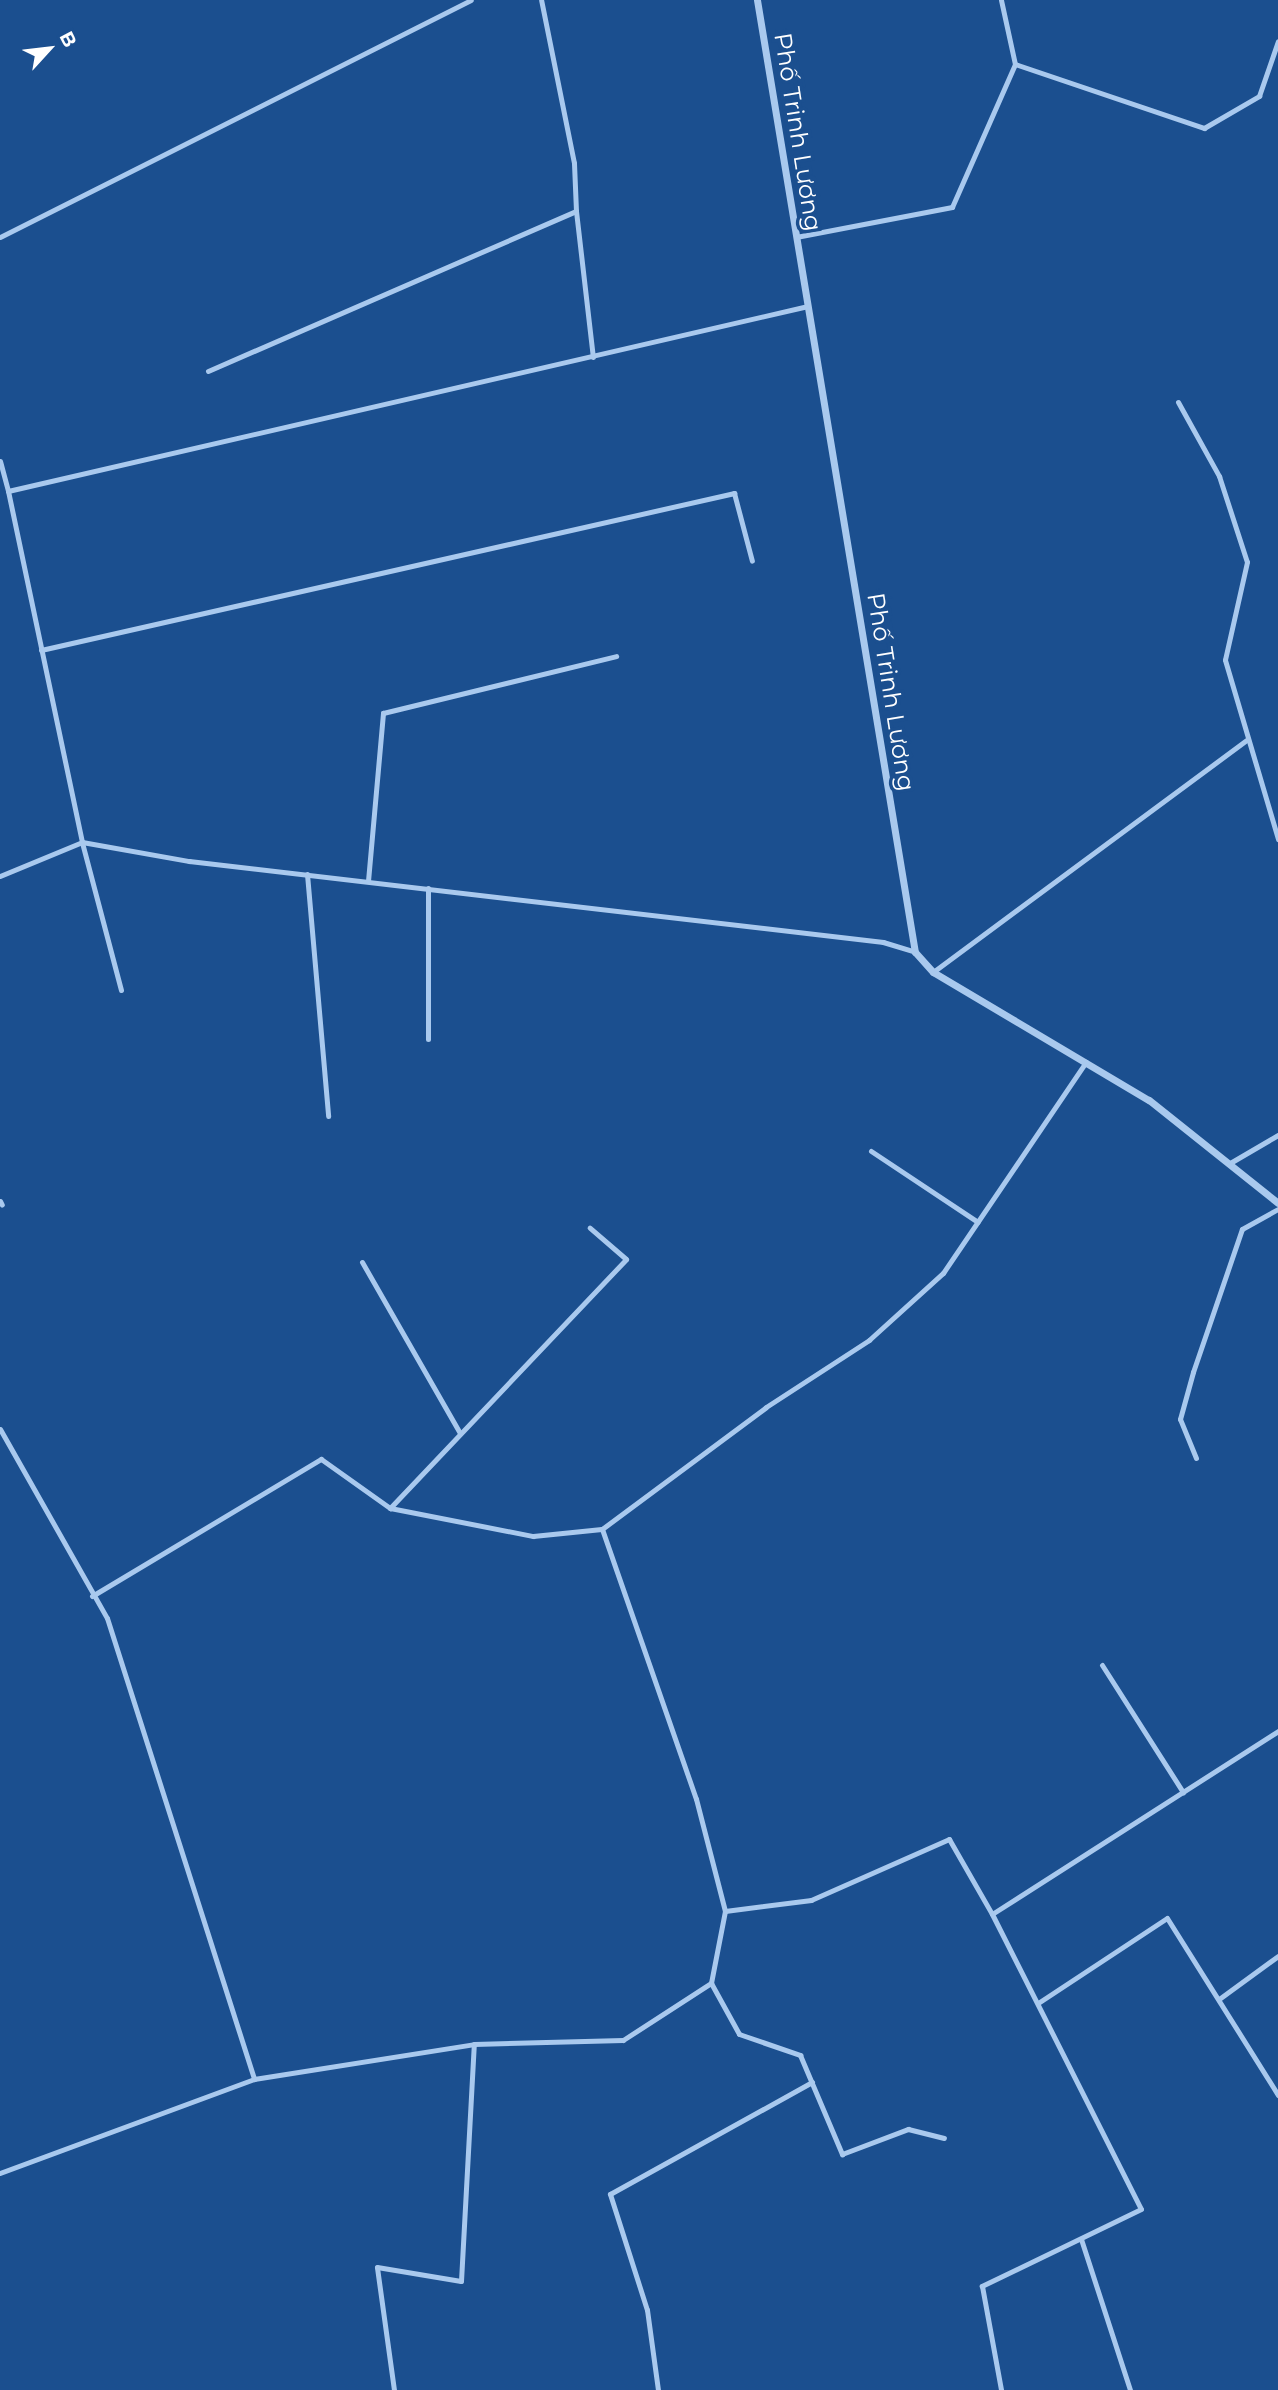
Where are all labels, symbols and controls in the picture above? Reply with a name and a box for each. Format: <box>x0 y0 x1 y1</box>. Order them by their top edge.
north arrow <box>14 14 84 84</box>
text: B <box>55 28 82 51</box>
street label: Phố Trinh Lương <box>768 31 828 233</box>
street label: Phố Trinh Lương <box>861 591 921 793</box>

